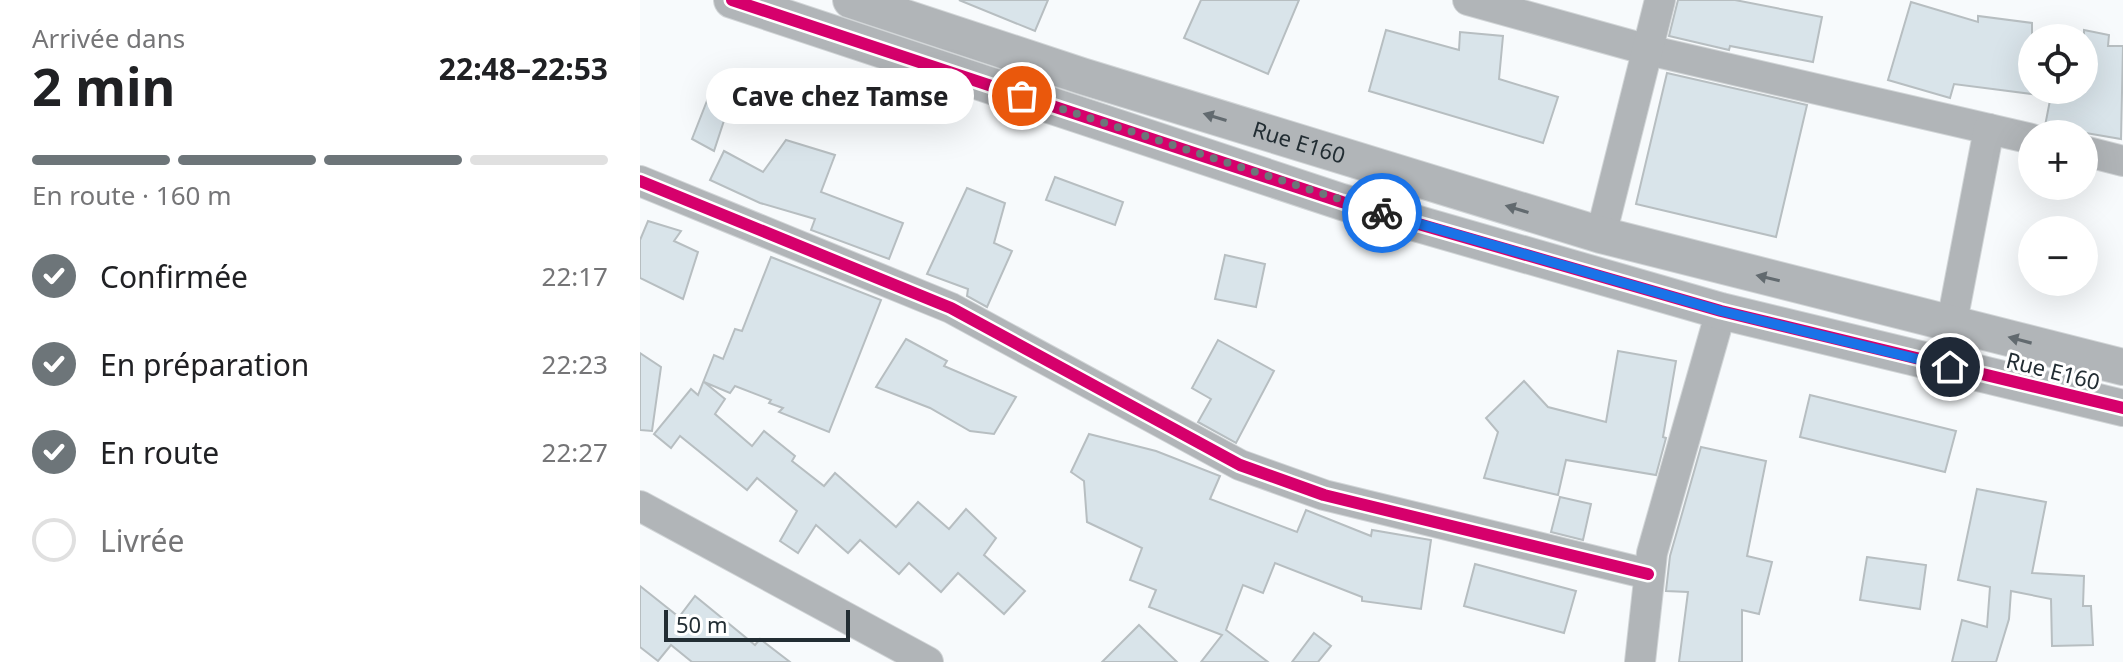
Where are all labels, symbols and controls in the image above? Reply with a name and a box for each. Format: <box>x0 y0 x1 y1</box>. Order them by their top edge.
text: Arrivée dans <box>32 20 185 56</box>
map controls <box>2018 24 2098 296</box>
button: locate <box>2018 24 2098 104</box>
text: 22:48–22:53 <box>439 48 608 89</box>
text: 2 min <box>32 50 175 121</box>
pin <box>988 62 1056 130</box>
callout: Cave chez Tamse <box>706 68 974 124</box>
icon: bag <box>1000 74 1044 118</box>
text: Cave chez Tamse <box>732 78 948 114</box>
one-way arrow <box>1203 110 1227 123</box>
street label: Rue E160 <box>1249 113 1349 170</box>
button: + <box>2018 120 2098 200</box>
courier <box>1342 173 1422 253</box>
text: En route · 160 m <box>32 177 232 213</box>
icon: bike <box>1360 191 1404 235</box>
one-way arrow <box>1505 202 1529 215</box>
button: − <box>2018 216 2098 296</box>
icon: check <box>32 254 76 298</box>
text: Confirmée <box>100 256 248 297</box>
text: 22:17 <box>542 258 608 294</box>
one-way arrow <box>1755 272 1780 284</box>
pin <box>1916 333 1984 401</box>
one-way arrow <box>2008 334 2033 346</box>
icon: check <box>32 342 76 386</box>
text: En préparation <box>100 344 309 385</box>
street label: Rue E160 <box>2003 344 2103 396</box>
icon: home <box>1928 345 1972 389</box>
text: 22:23 <box>542 346 608 382</box>
icon: check <box>32 430 76 474</box>
text: En route <box>100 432 219 473</box>
text: 22:27 <box>542 434 608 470</box>
text: Livrée <box>100 520 184 561</box>
scale bar <box>664 606 850 642</box>
text: 50 m <box>676 609 727 639</box>

